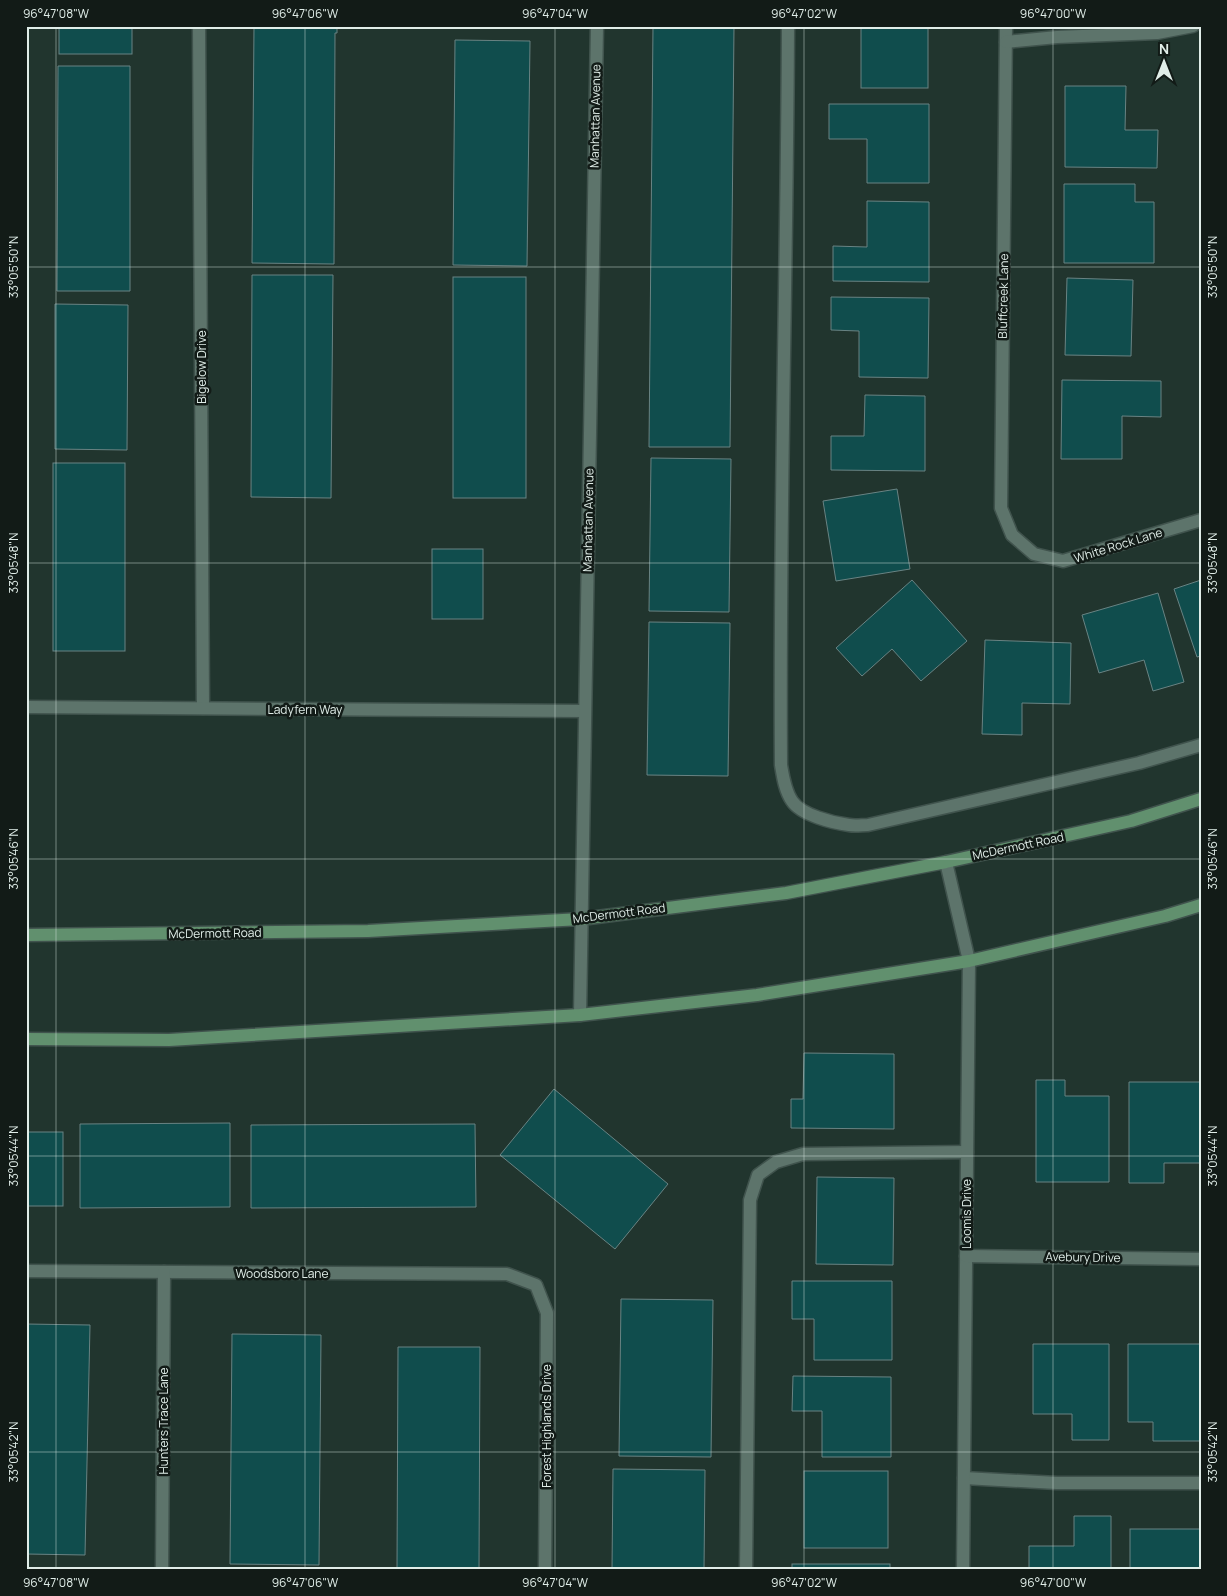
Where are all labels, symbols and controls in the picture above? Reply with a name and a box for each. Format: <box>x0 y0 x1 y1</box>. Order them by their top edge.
text: 96°47'08"W <box>23 5 90 22</box>
text: 96°47'06"W <box>272 5 339 22</box>
text: 96°47'04"W <box>522 5 589 22</box>
text: 96°47'02"W <box>771 5 838 22</box>
text: 96°47'00"W <box>1020 5 1087 22</box>
north arrow <box>1140 38 1190 88</box>
text: N <box>1159 39 1169 58</box>
street label: Manhattan Avenue <box>586 64 604 168</box>
text: 33°05'50"N <box>5 236 22 298</box>
text: 33°05'50"N <box>1204 236 1221 298</box>
street label: Bluffcreek Lane <box>994 253 1012 339</box>
street label: Bigelow Drive <box>193 330 210 404</box>
street label: Manhattan Avenue <box>579 468 597 572</box>
street label: White Rock Lane <box>1072 523 1164 567</box>
text: 33°05'48"N <box>5 532 22 594</box>
text: 33°05'48"N <box>1204 532 1221 594</box>
street label: Ladyfern Way <box>268 701 343 718</box>
text: 33°05'46"N <box>5 828 22 890</box>
street label: McDermott Road <box>971 828 1065 864</box>
text: 33°05'46"N <box>1204 828 1221 890</box>
street label: McDermott Road <box>572 899 666 927</box>
street label: McDermott Road <box>168 924 262 942</box>
text: 33°05'44"N <box>5 1126 22 1186</box>
text: 33°05'44"N <box>1204 1126 1221 1186</box>
street label: Loomis Drive <box>958 1179 975 1249</box>
street label: Avebury Drive <box>1045 1248 1121 1266</box>
street label: Woodsboro Lane <box>236 1265 328 1282</box>
street label: Forest Highlands Drive <box>538 1364 555 1488</box>
street label: Hunters Trace Lane <box>155 1368 172 1474</box>
text: 33°05'42"N <box>5 1422 22 1482</box>
text: 33°05'42"N <box>1204 1422 1221 1482</box>
text: 96°47'08"W <box>23 1574 90 1591</box>
text: 96°47'06"W <box>272 1574 339 1591</box>
text: 96°47'04"W <box>522 1574 589 1591</box>
text: 96°47'02"W <box>771 1574 838 1591</box>
text: 96°47'00"W <box>1020 1574 1087 1591</box>

